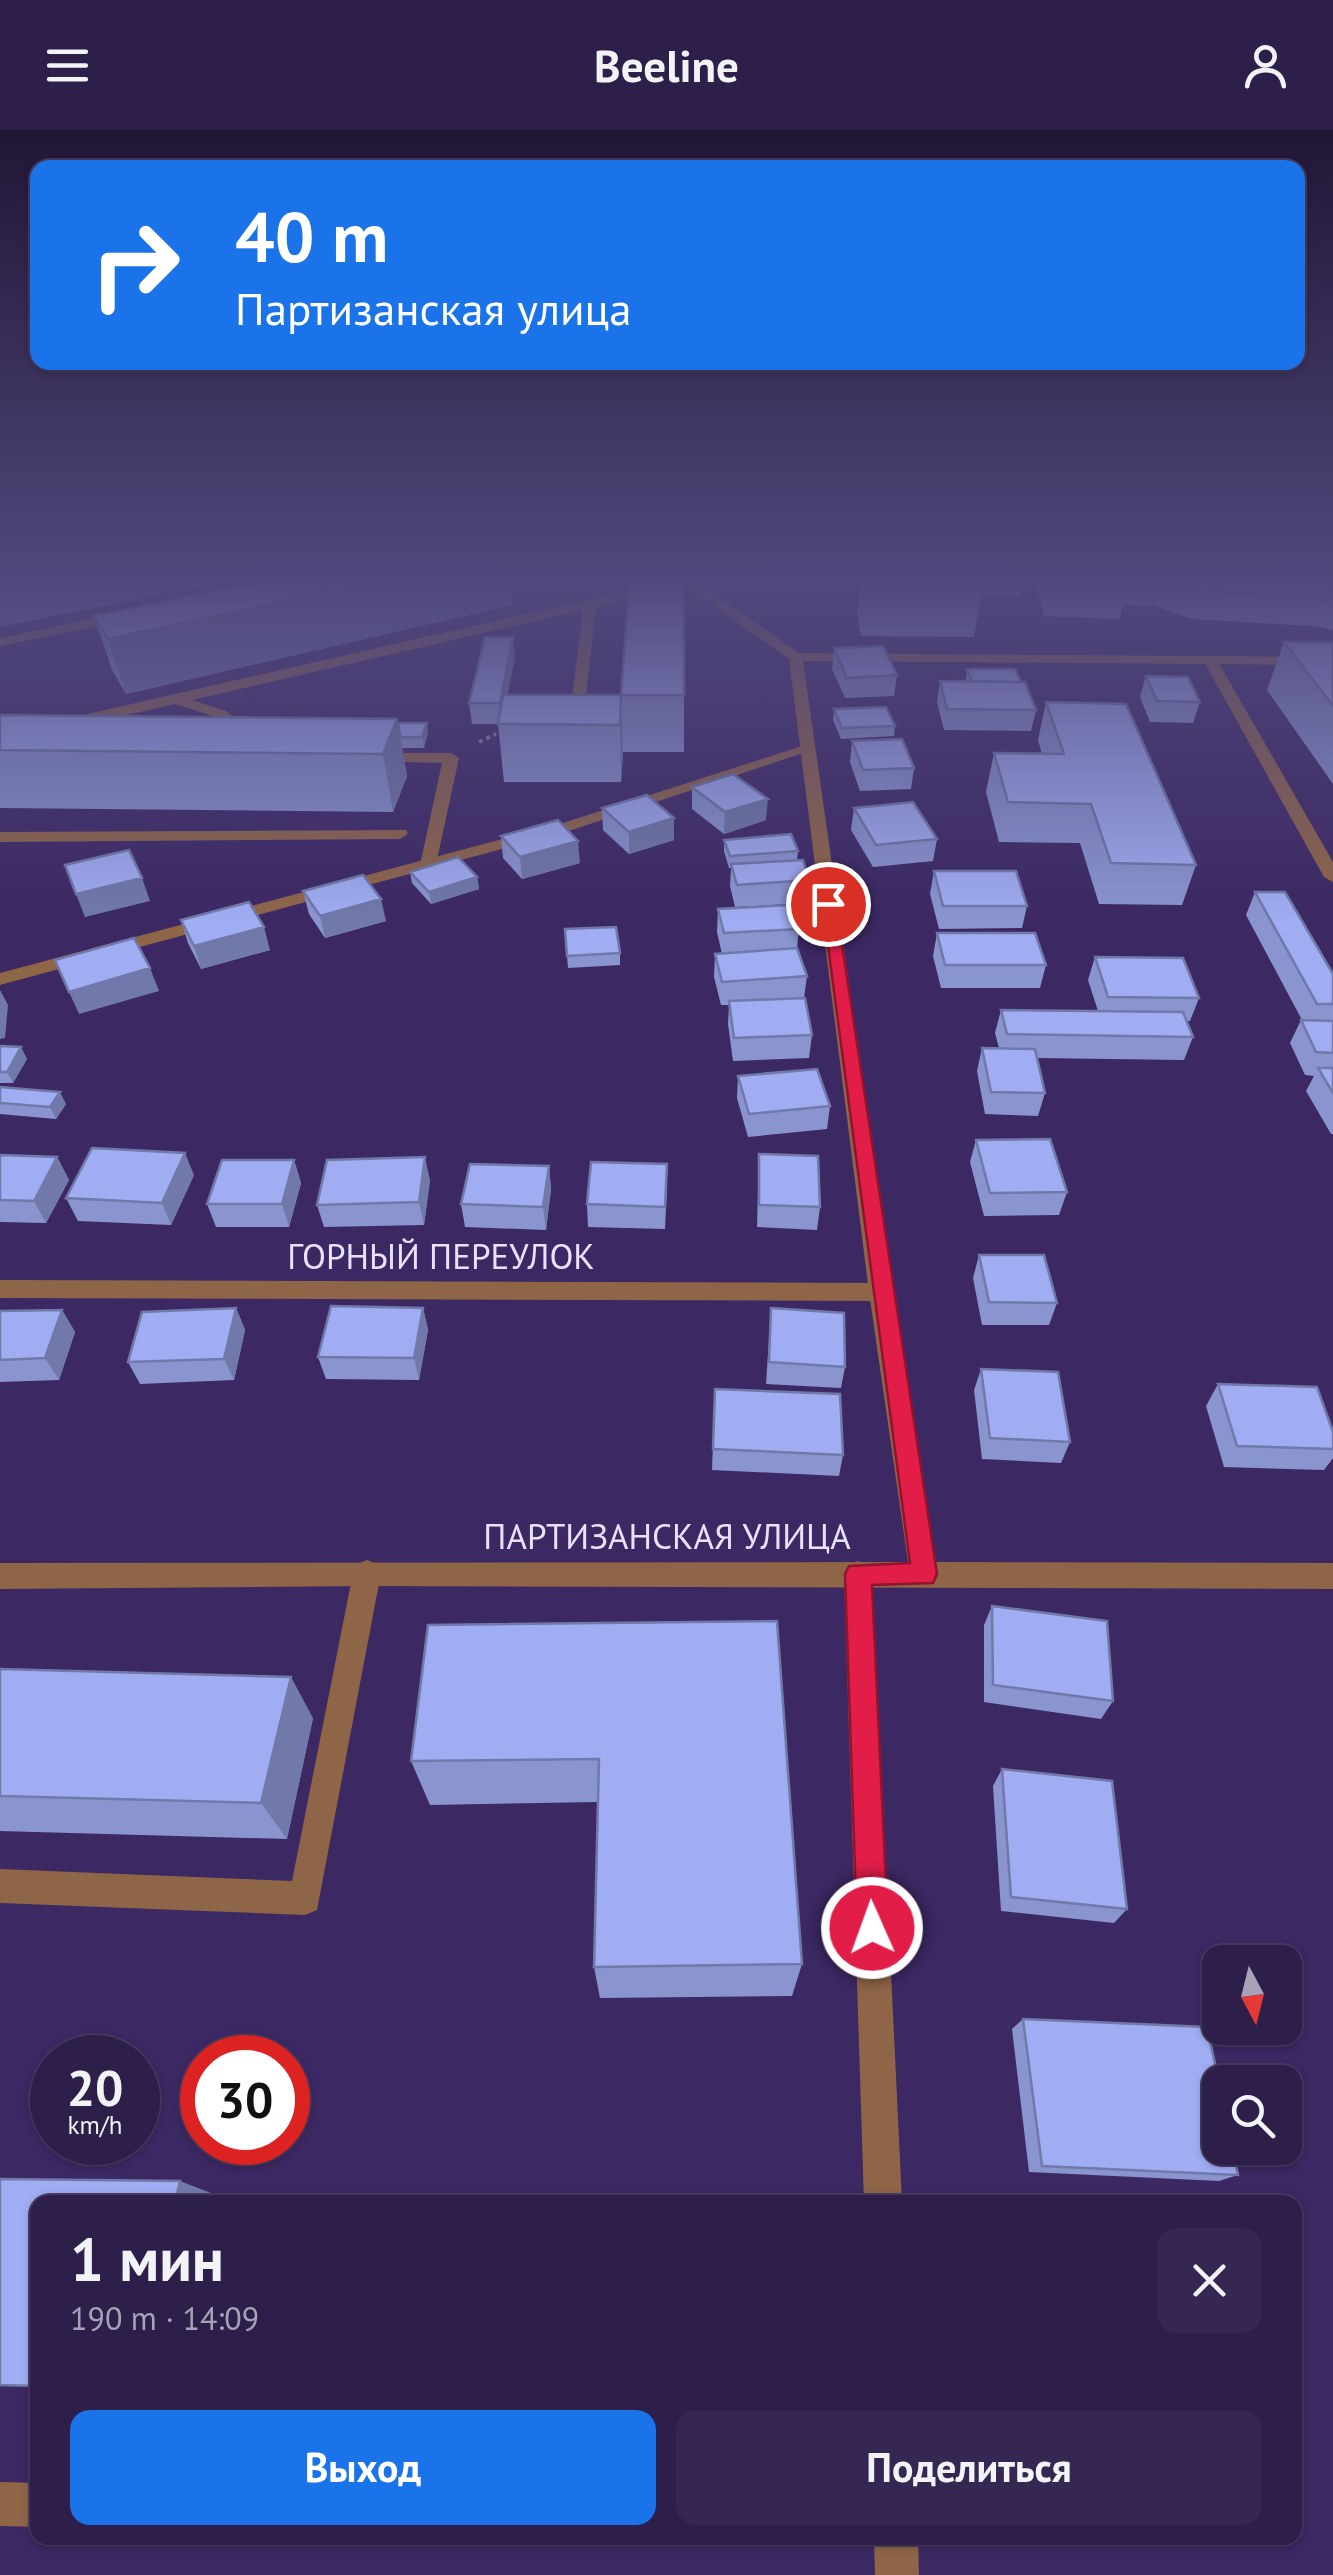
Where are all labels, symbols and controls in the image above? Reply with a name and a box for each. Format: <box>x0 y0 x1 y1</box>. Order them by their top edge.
text: Beeline <box>594 36 739 94</box>
icon: menu <box>40 38 95 93</box>
icon: person <box>1238 38 1293 93</box>
text: 40 m <box>235 191 388 281</box>
icon: right <box>70 200 200 330</box>
text: Партизанская улица <box>235 279 632 337</box>
pin <box>786 862 871 947</box>
icon: arrive <box>801 877 856 932</box>
street label: ГОРНЫЙ ПЕРЕУЛОК <box>287 1233 595 1279</box>
street label: ПАРТИЗАНСКАЯ УЛИЦА <box>483 1513 851 1559</box>
position arrow <box>820 1876 924 1980</box>
north arrow <box>1202 1945 1302 2045</box>
map controls <box>1202 1945 1302 2165</box>
speed limit sign: 30 <box>180 2035 310 2165</box>
text: 20 <box>67 2055 123 2120</box>
button: search <box>1202 2065 1302 2165</box>
text: km/h <box>68 2109 122 2141</box>
text: 1 мин <box>70 2220 224 2298</box>
button: close <box>1157 2228 1262 2333</box>
text: 190 m · 14:09 <box>70 2297 259 2339</box>
button: Выход <box>70 2410 656 2525</box>
button: Поделиться <box>676 2410 1262 2525</box>

